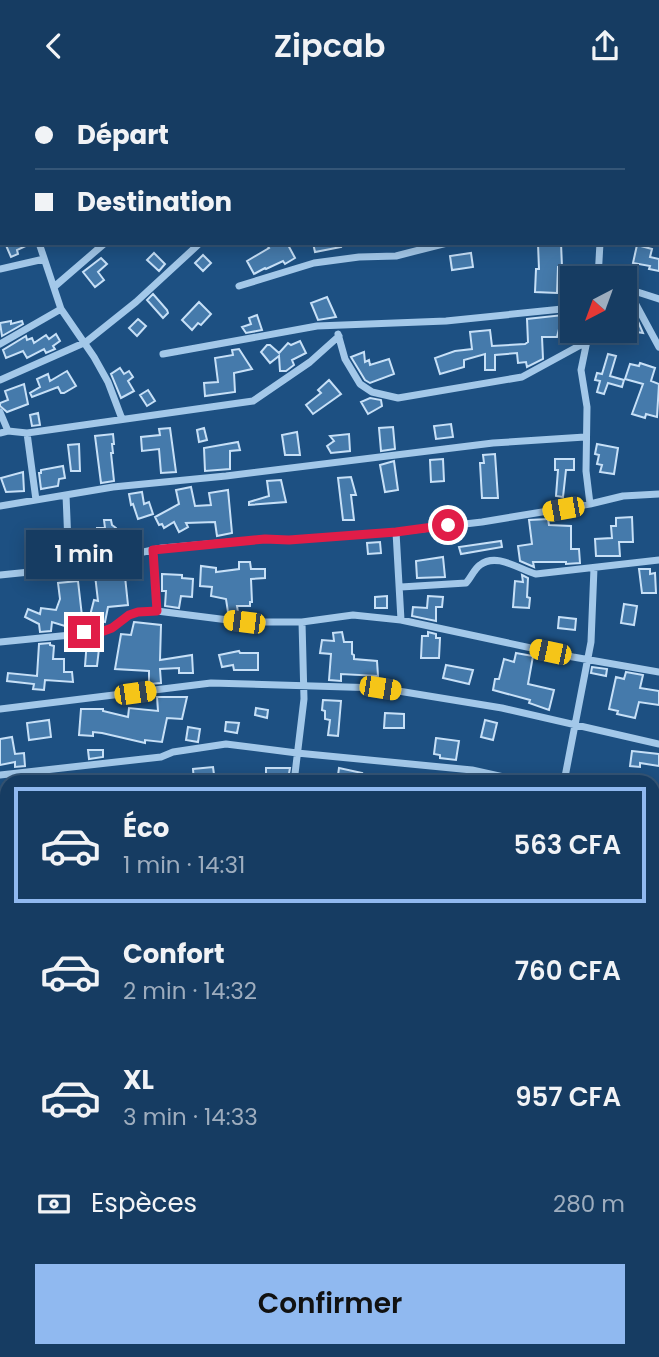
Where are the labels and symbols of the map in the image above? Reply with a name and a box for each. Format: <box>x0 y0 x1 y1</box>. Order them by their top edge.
north arrow <box>560 266 637 343</box>
car <box>541 495 586 523</box>
route start <box>432 509 464 541</box>
callout: 1 min <box>26 531 142 580</box>
car <box>222 609 267 635</box>
route end <box>68 616 100 648</box>
car <box>528 637 573 667</box>
car <box>358 674 403 702</box>
car <box>113 680 158 706</box>

